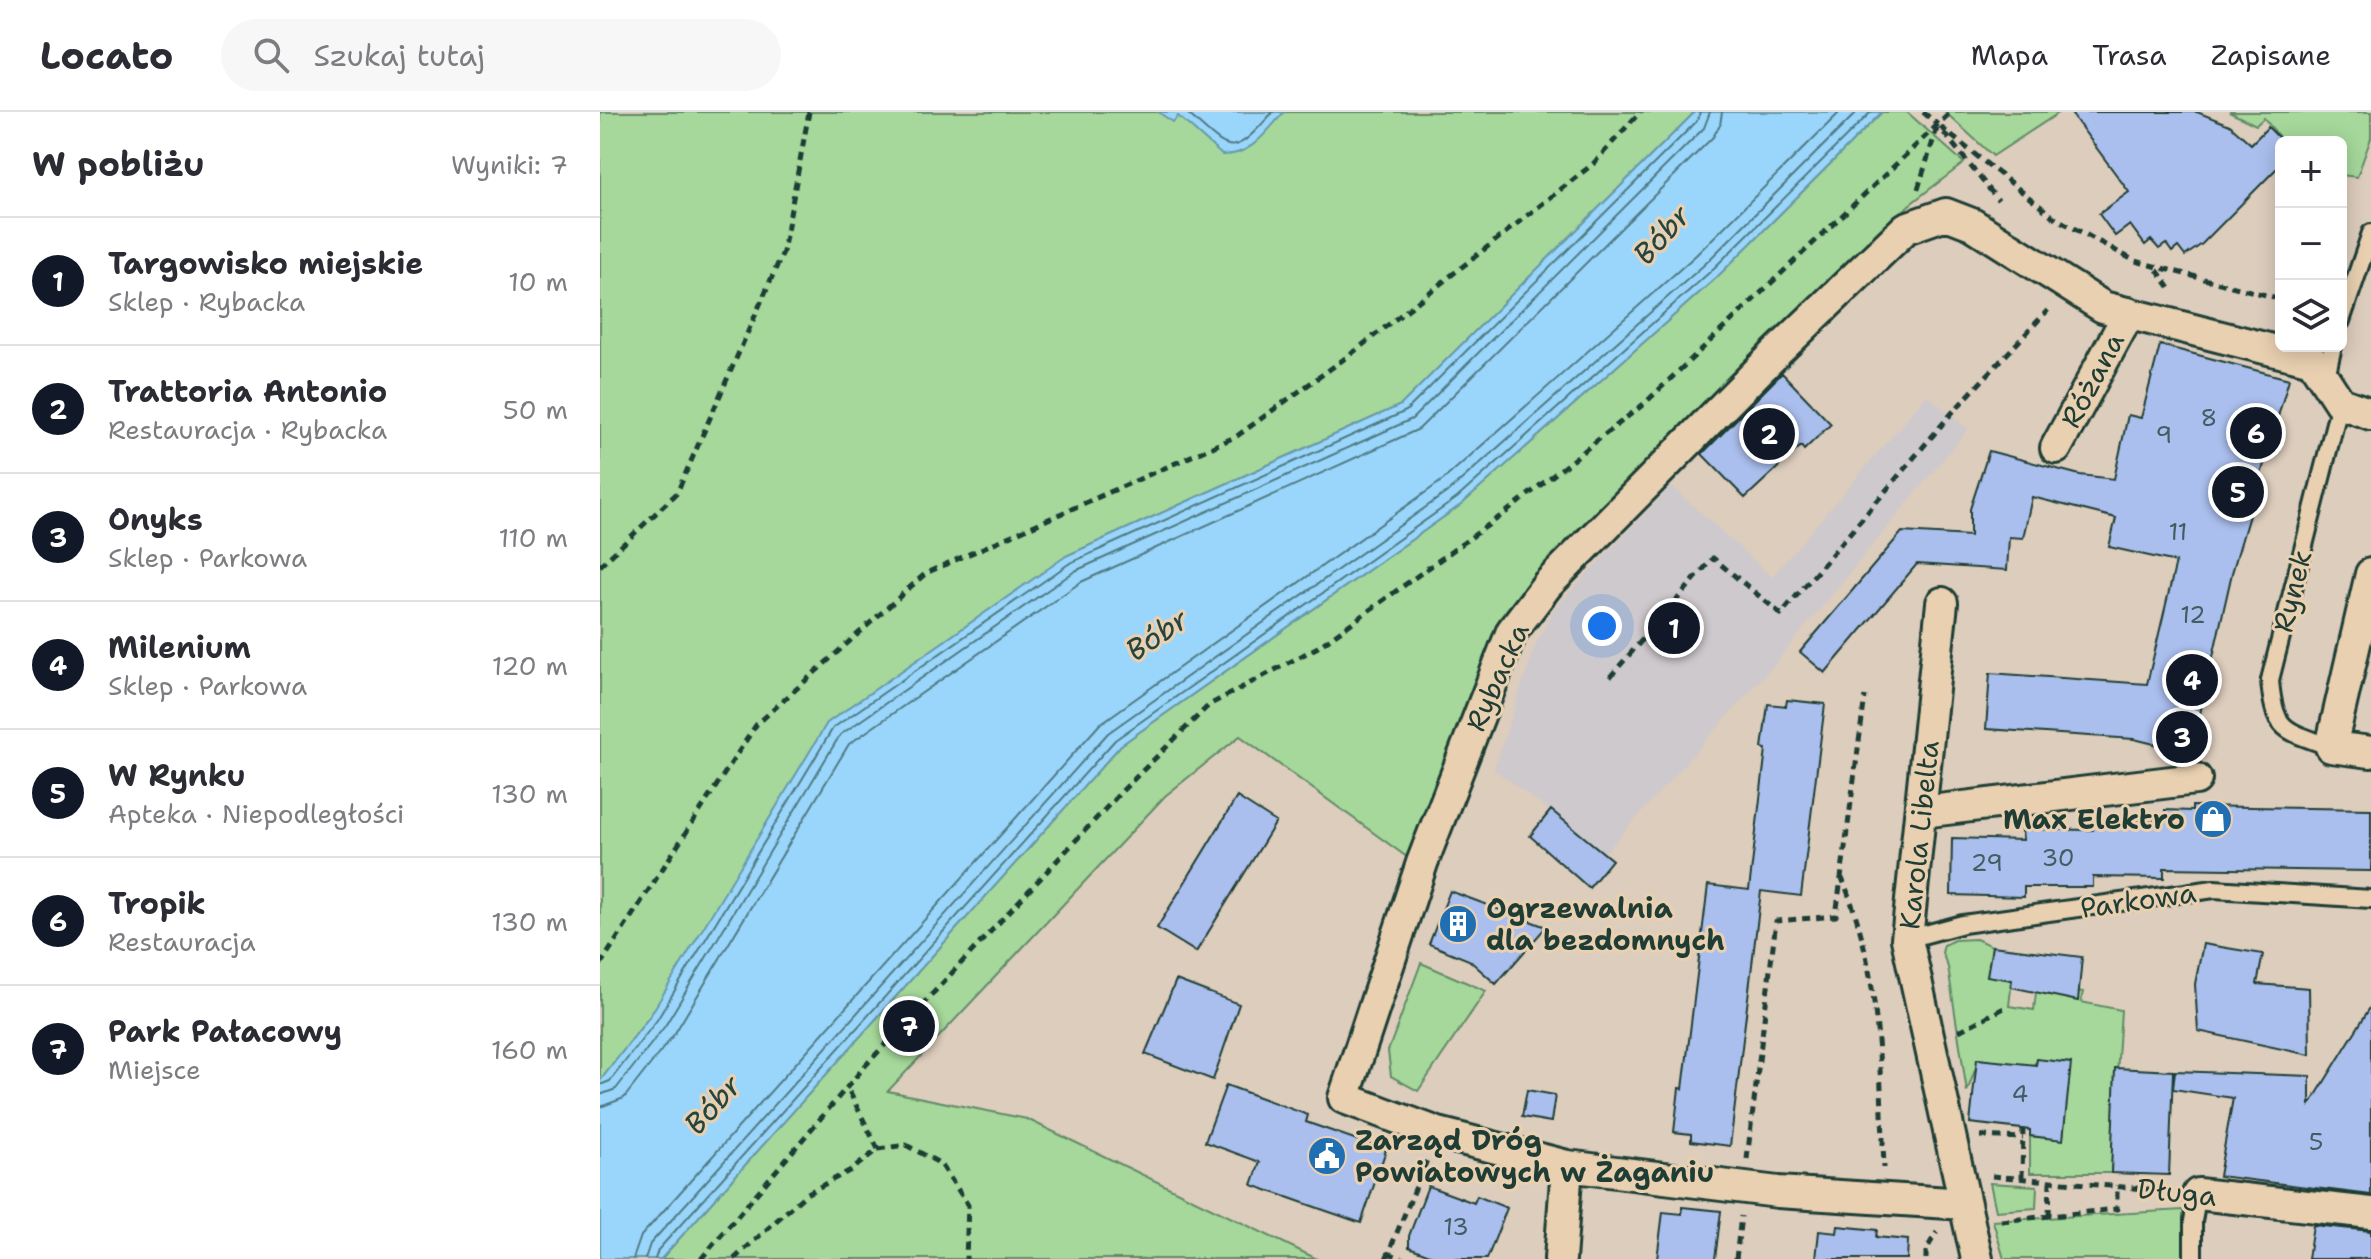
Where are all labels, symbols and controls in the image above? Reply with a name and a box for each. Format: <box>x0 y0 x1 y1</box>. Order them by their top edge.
search box <box>221 19 781 91</box>
text: Locato <box>40 30 173 81</box>
icon: search <box>249 33 293 77</box>
text: Szukaj tutaj <box>313 35 485 76</box>
text: Mapa <box>1971 36 2048 74</box>
text: Trasa <box>2092 36 2167 74</box>
text: Zapisane <box>2211 36 2331 74</box>
map controls <box>2275 136 2347 352</box>
button: + <box>2275 136 2347 208</box>
text: W pobliżu <box>32 141 205 187</box>
text: Wyniki: 7 <box>451 147 568 182</box>
water label: Bóbr <box>1624 195 1700 273</box>
button: − <box>2275 208 2347 280</box>
text: Targowisko miejskie <box>108 243 423 284</box>
text: 1 <box>52 264 64 299</box>
text: 10 m <box>508 264 568 299</box>
button: layers <box>2275 280 2347 352</box>
text: Sklep · Rybacka <box>108 284 305 319</box>
street label: Różana <box>2051 326 2133 434</box>
text: Trattoria Antonio <box>108 371 387 412</box>
text: 2 <box>49 392 67 427</box>
text: 50 m <box>503 392 568 427</box>
house number: 8 <box>2201 402 2217 434</box>
pin: 6 <box>2230 403 2282 463</box>
pin: 2 <box>1743 404 1795 464</box>
text: Restauracja · Rybacka <box>108 412 387 447</box>
house number: 9 <box>2156 419 2172 451</box>
pin: 5 <box>2212 462 2264 522</box>
text: Onyks <box>108 499 203 540</box>
house number: 11 <box>2168 516 2188 548</box>
text: 3 <box>49 520 67 555</box>
text: 110 m <box>498 520 568 555</box>
text: Sklep · Parkowa <box>108 540 307 575</box>
street label: Rynek <box>2263 546 2321 636</box>
water label: Bóbr <box>1117 598 1197 670</box>
pin: 1 <box>1648 598 1700 658</box>
house number: 12 <box>2180 599 2206 631</box>
your location <box>1582 606 1622 646</box>
street label: Rybacka <box>1456 617 1538 737</box>
text: Milenium <box>108 627 251 668</box>
text: 4 <box>49 648 67 683</box>
text: 120 m <box>492 648 568 683</box>
pin: 4 <box>2166 650 2218 710</box>
text: Sklep · Parkowa <box>108 668 307 703</box>
pin: 3 <box>2156 707 2208 767</box>
street label: Karola Libelta <box>1890 739 1948 931</box>
text: W Rynku <box>108 755 246 796</box>
text: 5 <box>50 776 66 811</box>
text: 130 m <box>491 776 568 811</box>
text: Apteka · Niepodległości <box>108 796 404 831</box>
shop icon: Max Elektro <box>2192 798 2234 840</box>
place label: Max Elektro <box>2003 800 2185 838</box>
house number: 30 <box>2041 842 2075 874</box>
house number: 29 <box>1971 847 2003 879</box>
street label: Parkowa <box>2078 873 2198 927</box>
text: Tropik <box>108 883 206 924</box>
place label: Ogrzewalnia dla bezdomnych <box>1486 889 1725 959</box>
building icon: Ogrzewalnia dla bezdomnych <box>1437 903 1479 945</box>
text: 6 <box>49 904 67 939</box>
text: 130 m <box>491 904 568 939</box>
text: Restauracja <box>108 924 256 959</box>
pin: 7 <box>883 996 935 1056</box>
text: Park Pałacowy <box>108 1011 342 1052</box>
text: 7 <box>49 1032 67 1067</box>
text: 160 m <box>491 1032 568 1067</box>
text: Miejsce <box>108 1052 201 1087</box>
water label: Bóbr <box>675 1065 751 1143</box>
house number: 4 <box>2012 1078 2028 1110</box>
place label: Zarząd Dróg Powiatowych w Żaganiu <box>1355 1121 1714 1191</box>
house number: 5 <box>2309 1126 2323 1158</box>
public building icon: Zarząd Dróg Powiatowych w Żaganiu <box>1306 1135 1348 1177</box>
street label: Długa <box>2135 1169 2219 1215</box>
house number: 13 <box>1443 1211 1469 1243</box>

